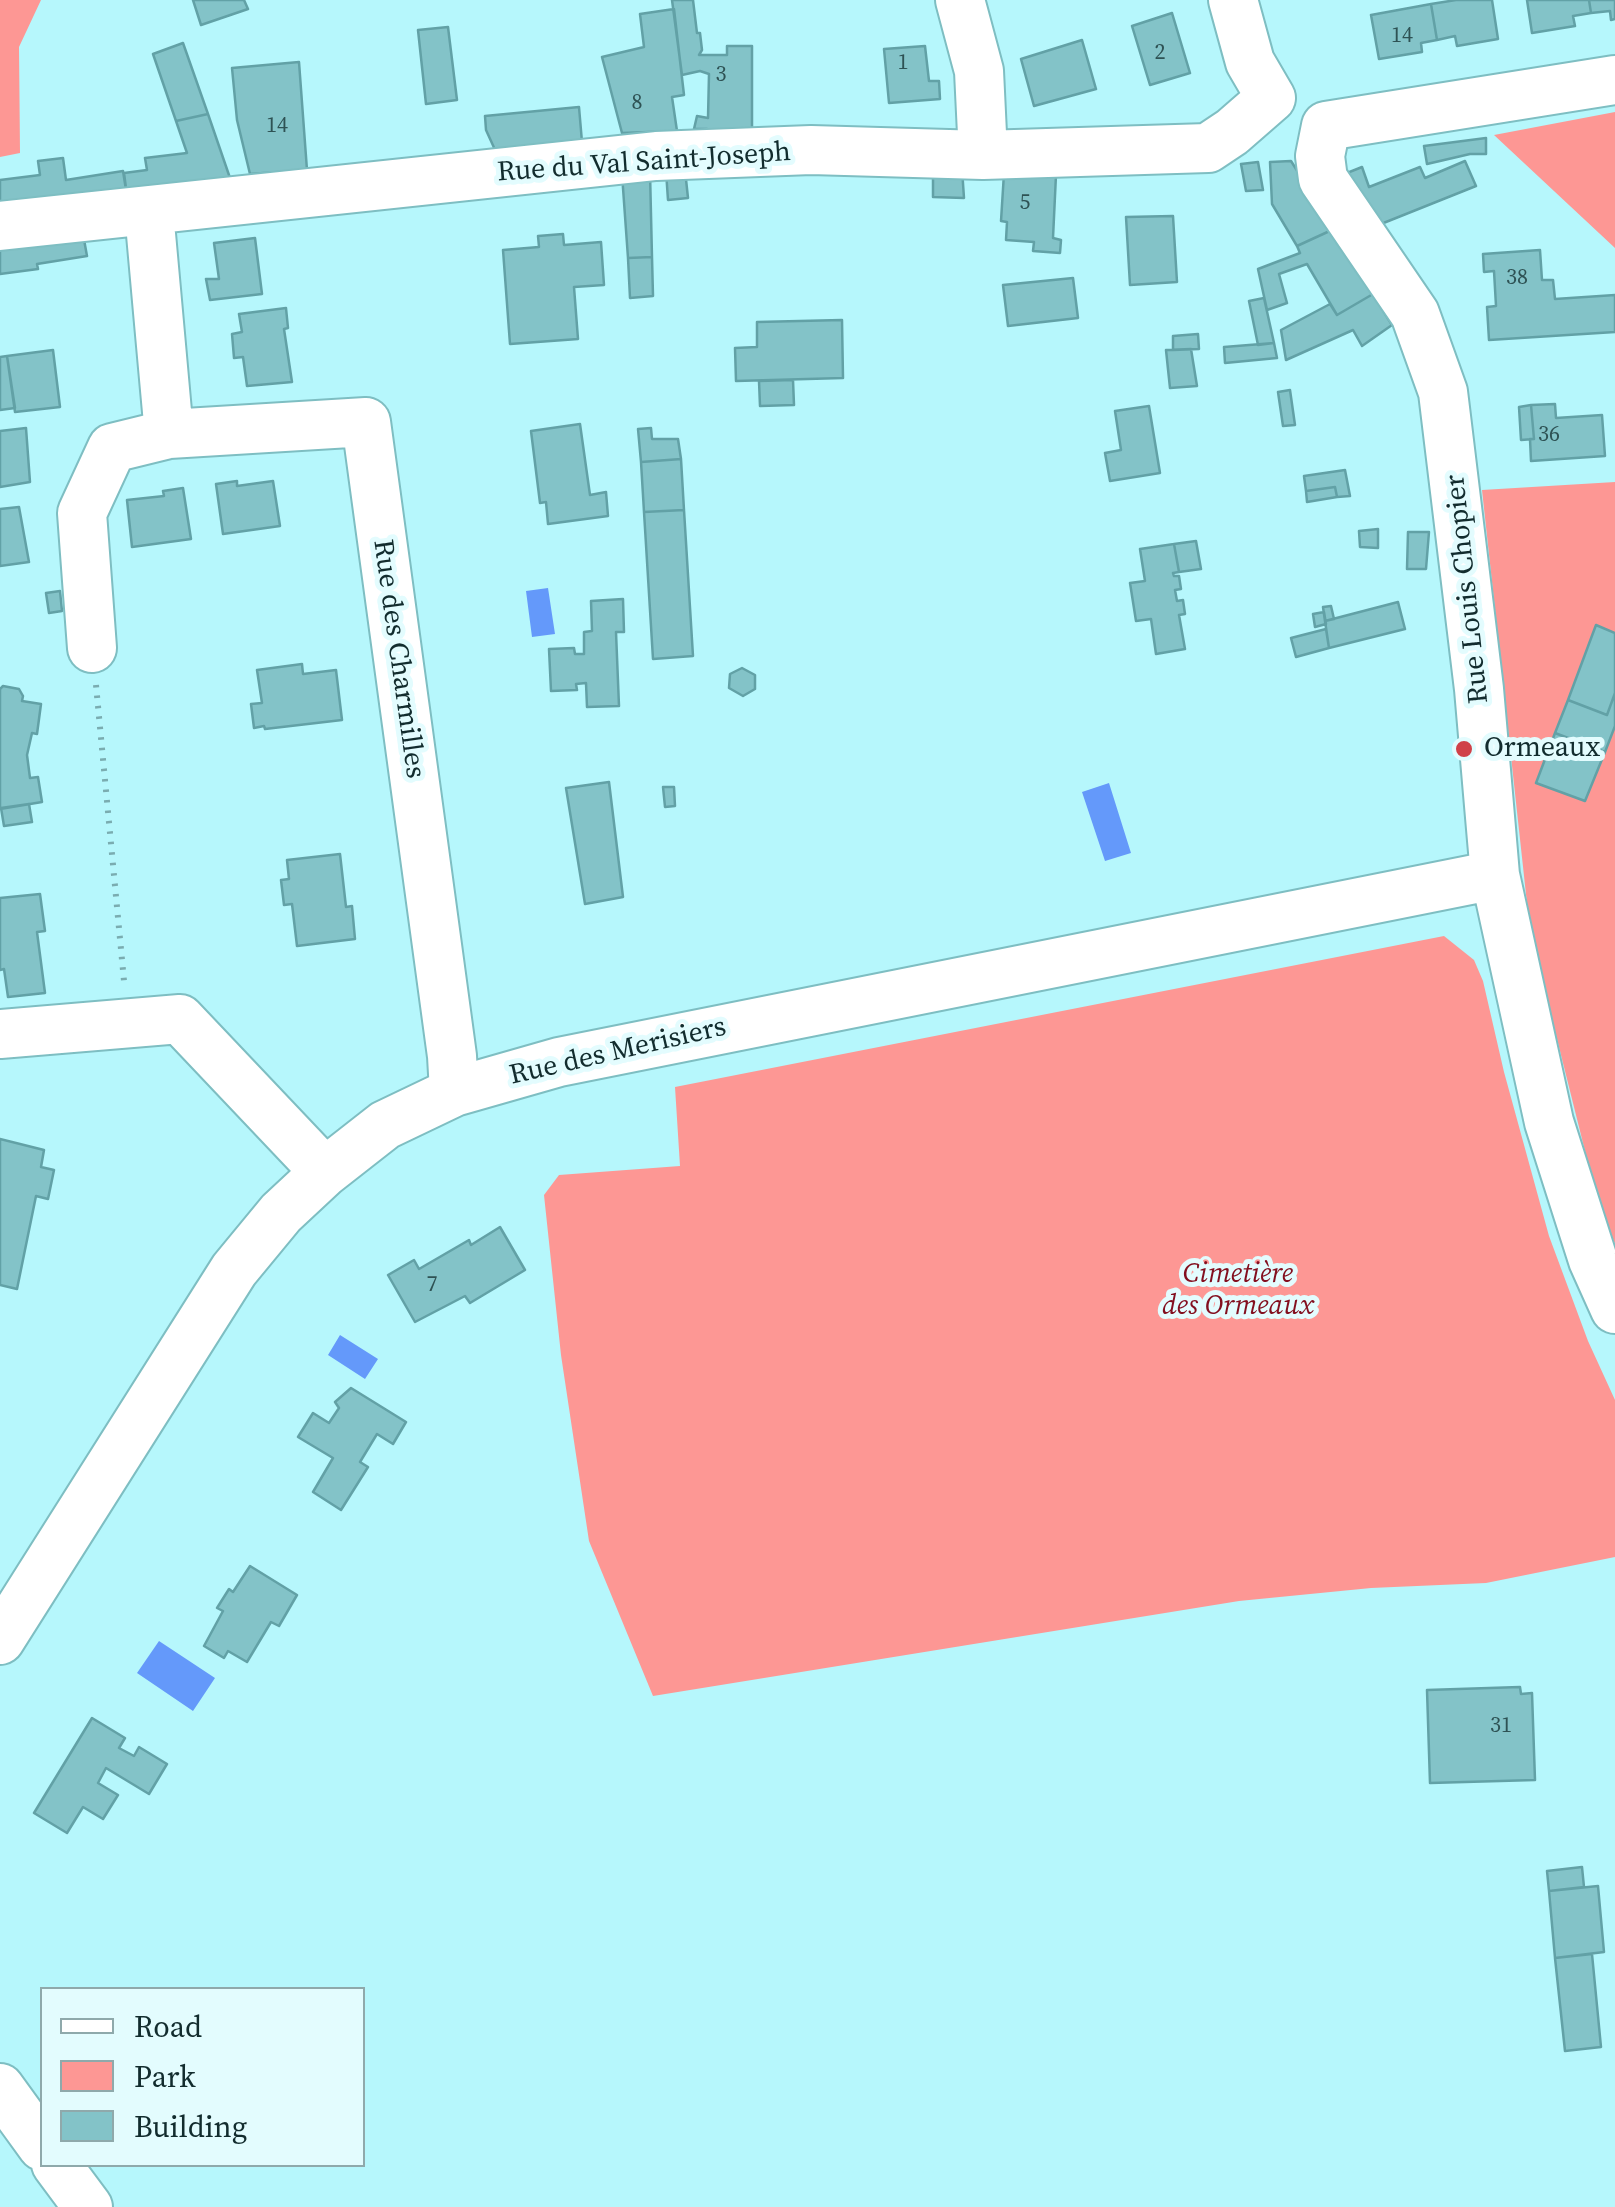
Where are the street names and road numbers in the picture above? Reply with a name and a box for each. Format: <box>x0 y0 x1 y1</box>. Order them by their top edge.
street label: Rue du Val Saint-Joseph <box>496 136 792 190</box>
street label: Rue Louis Chopier <box>1439 473 1497 705</box>
street label: Rue des Charmilles <box>365 537 431 781</box>
street label: Rue des Merisiers <box>506 1011 730 1093</box>

